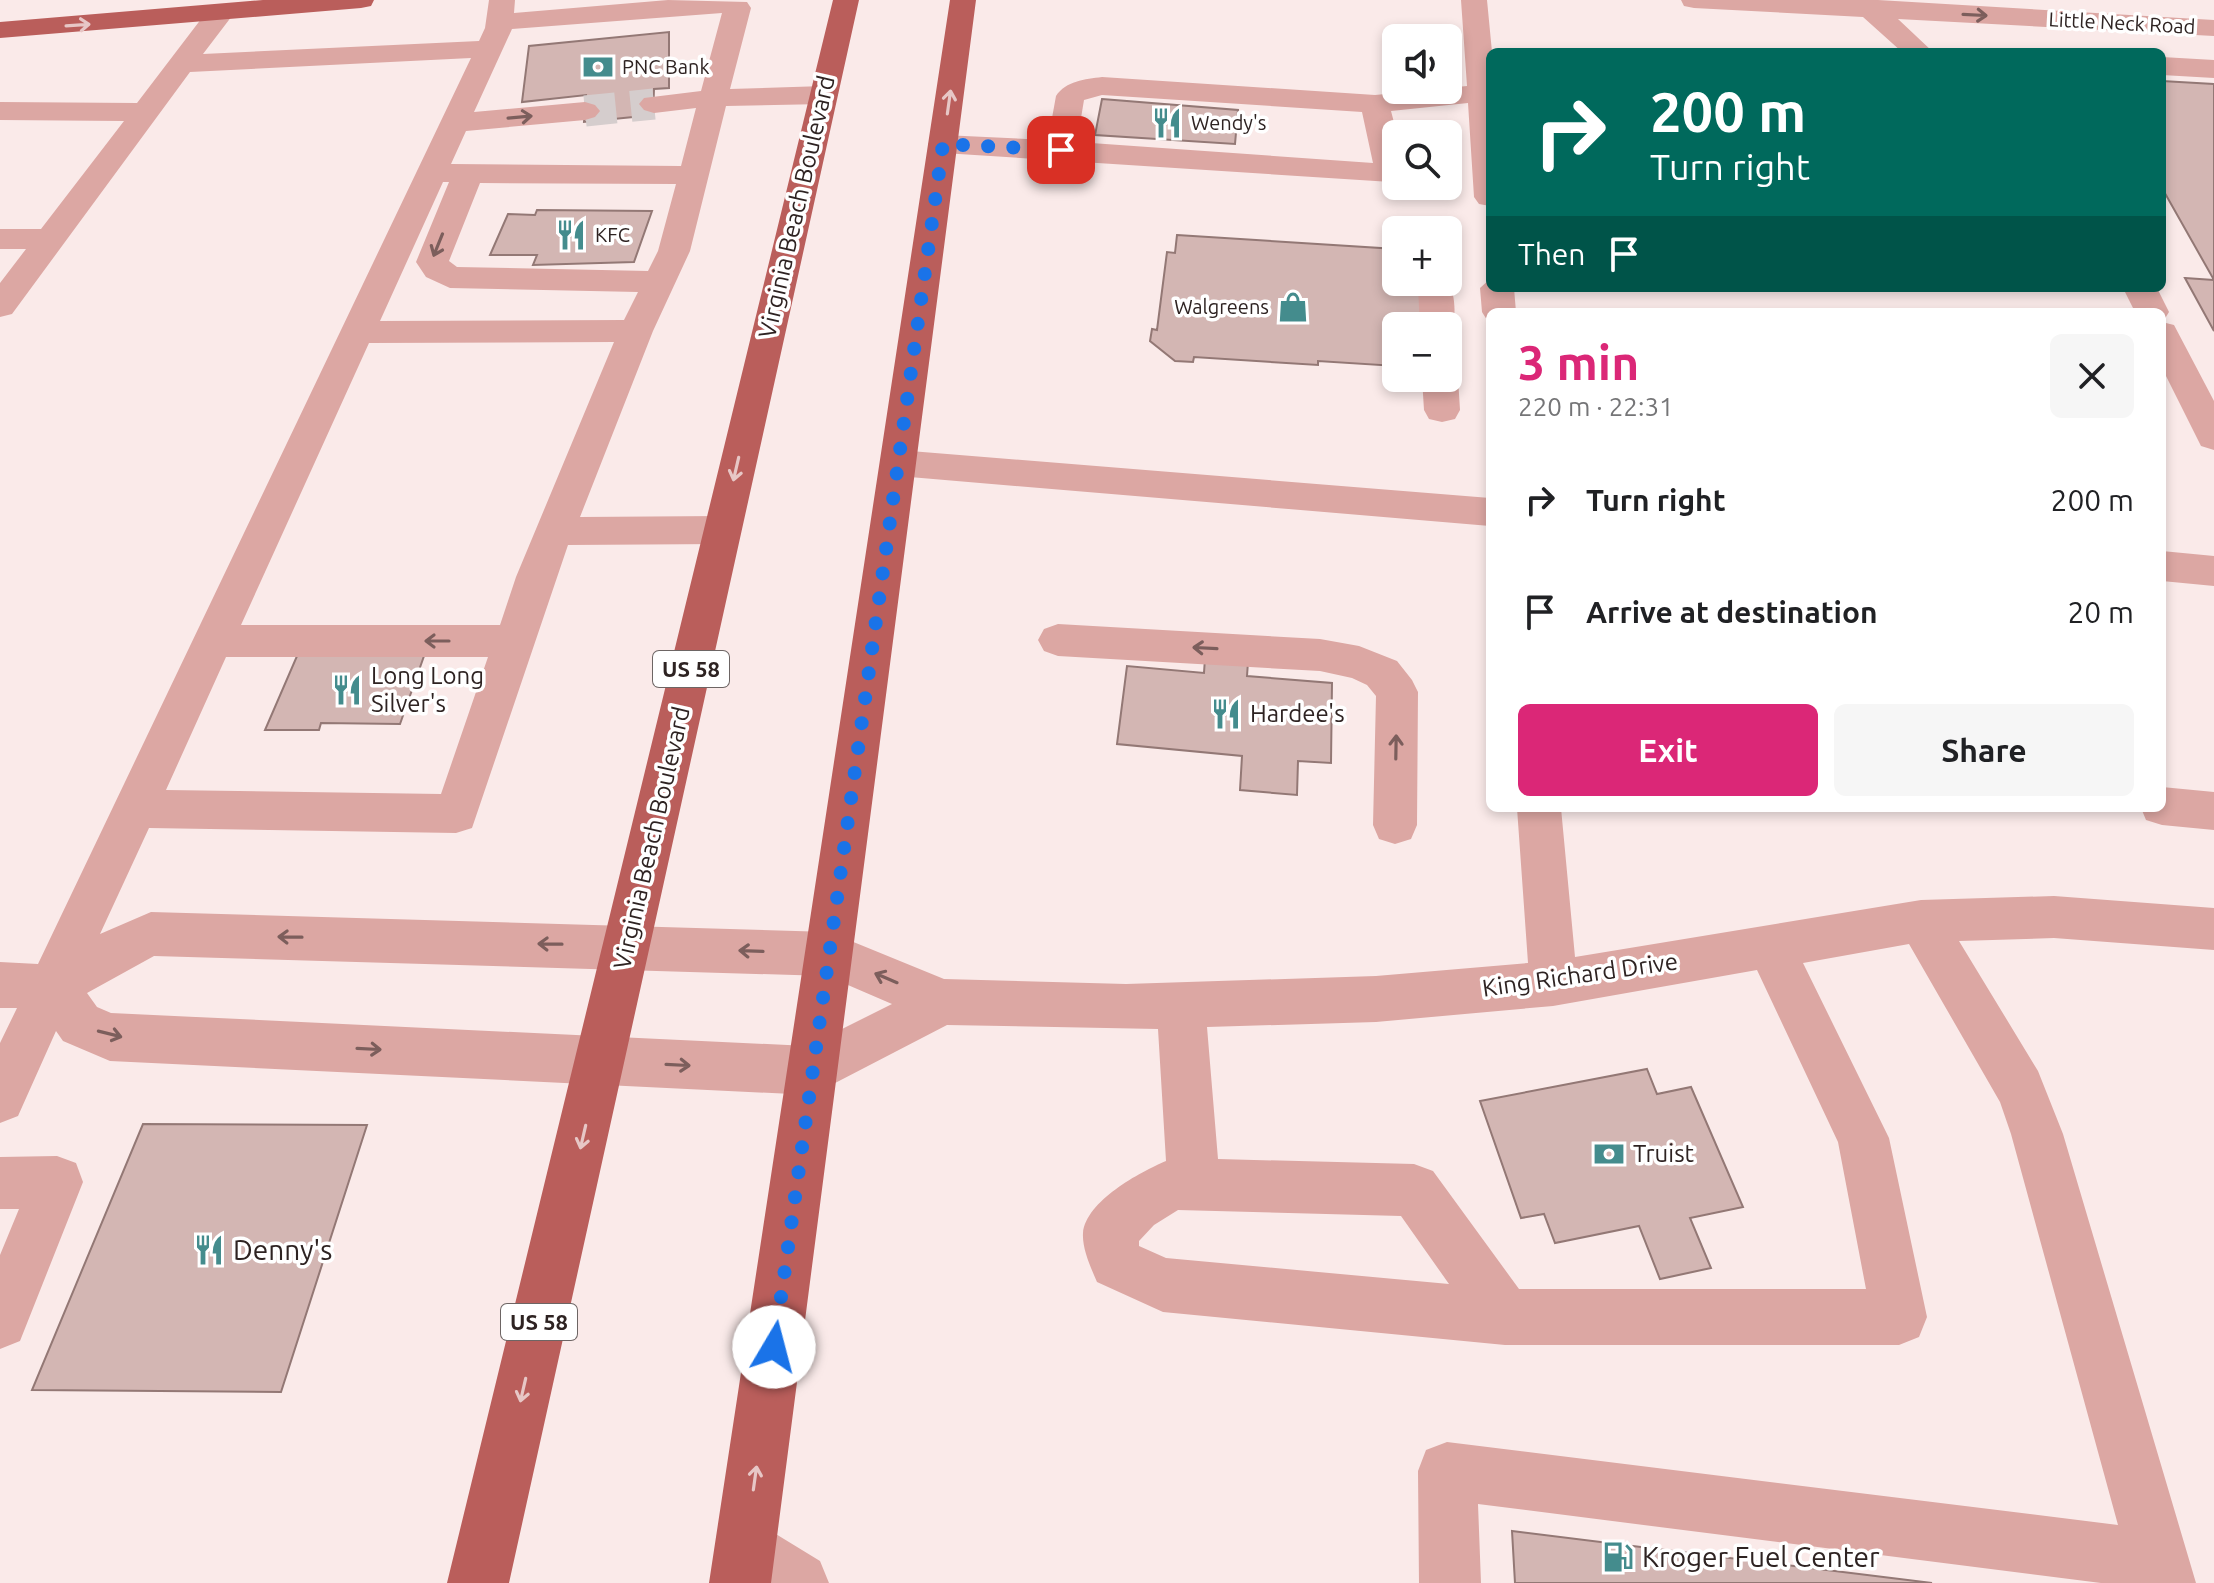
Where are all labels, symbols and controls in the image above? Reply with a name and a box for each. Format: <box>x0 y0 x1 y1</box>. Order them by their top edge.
street label: Little Neck Road <box>2048 7 2196 38</box>
one-way arrow <box>1961 8 1988 23</box>
one-way arrow <box>64 17 91 32</box>
map controls <box>1382 24 1462 392</box>
button: sound <box>1382 24 1462 104</box>
bank icon: PNC Bank <box>581 50 615 84</box>
place label: PNC Bank <box>622 55 710 78</box>
street label: Virginia Beach Boulevard <box>753 73 840 341</box>
icon: right <box>1518 80 1622 184</box>
text: 200 m <box>1650 80 1806 143</box>
one-way arrow <box>941 89 956 116</box>
restaurant icon: Wendy's <box>1150 106 1184 140</box>
one-way arrow <box>506 109 533 124</box>
place label: Wendy's <box>1191 111 1267 134</box>
pin <box>1027 116 1095 184</box>
button: search <box>1382 120 1462 200</box>
icon: arrive <box>1039 128 1083 172</box>
text: Turn right <box>1650 146 1810 187</box>
button: + <box>1382 216 1462 296</box>
restaurant icon: KFC <box>554 218 588 252</box>
place label: KFC <box>595 223 630 246</box>
one-way arrow <box>430 232 445 257</box>
icon: arrive <box>1602 232 1646 276</box>
text: Then <box>1518 237 1586 271</box>
shop icon: Walgreens <box>1276 290 1310 324</box>
place label: Walgreens <box>1174 295 1269 318</box>
button: − <box>1382 312 1462 392</box>
button: close <box>2050 334 2134 418</box>
text: 3 min <box>1518 335 1639 389</box>
text: 220 m · 22:31 <box>1518 392 1674 421</box>
one-way arrow <box>728 456 743 481</box>
icon: right <box>1518 478 1562 522</box>
text: Turn right <box>1586 483 1726 517</box>
text: 200 m <box>2050 483 2134 517</box>
icon: arrive <box>1518 590 1562 634</box>
text: Arrive at destination <box>1586 595 1878 629</box>
text: 20 m <box>2067 595 2134 629</box>
one-way arrow <box>424 633 451 649</box>
one-way arrow <box>1192 640 1219 655</box>
road number: US 58 <box>653 651 729 687</box>
place label: Long Long Silver's <box>371 662 484 717</box>
restaurant icon: Long Long Silver's <box>330 673 364 707</box>
restaurant icon: Hardee's <box>1209 697 1243 731</box>
place label: Hardee's <box>1250 700 1345 727</box>
street label: Virginia Beach Boulevard <box>608 704 695 972</box>
button: Exit <box>1518 704 1818 796</box>
button: Share <box>1834 704 2134 796</box>
one-way arrow <box>1388 734 1404 761</box>
one-way arrow <box>277 930 304 945</box>
one-way arrow <box>537 936 564 952</box>
one-way arrow <box>738 943 765 958</box>
street label: King Richard Drive <box>1480 947 1679 1002</box>
one-way arrow <box>874 969 899 984</box>
one-way arrow <box>97 1028 123 1043</box>
one-way arrow <box>355 1042 382 1057</box>
one-way arrow <box>664 1057 691 1072</box>
one-way arrow <box>574 1124 589 1150</box>
bank icon: Truist <box>1592 1137 1626 1171</box>
place label: Truist <box>1633 1140 1695 1167</box>
restaurant icon: Denny's <box>192 1233 226 1267</box>
place label: Denny's <box>233 1234 332 1265</box>
road number: US 58 <box>501 1304 577 1340</box>
position arrow <box>732 1305 816 1389</box>
one-way arrow <box>515 1377 530 1403</box>
one-way arrow <box>748 1466 763 1491</box>
fuel station icon: Kroger Fuel Center <box>1601 1540 1635 1574</box>
place label: Kroger Fuel Center <box>1642 1541 1880 1572</box>

